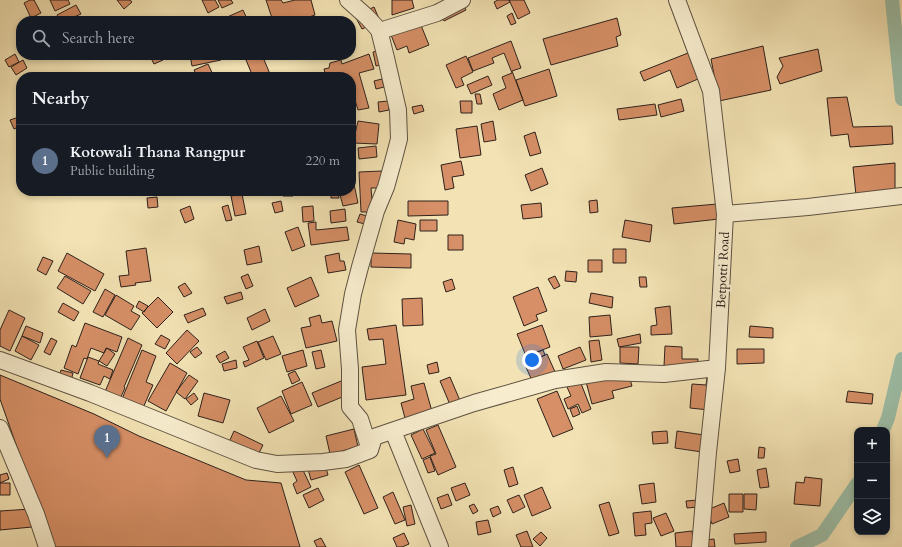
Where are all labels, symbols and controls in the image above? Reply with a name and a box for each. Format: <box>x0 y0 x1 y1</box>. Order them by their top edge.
search box <box>16 16 356 60</box>
icon: search <box>30 27 52 49</box>
text: Search here <box>62 28 135 48</box>
text: Nearby <box>32 87 89 110</box>
text: Kotowali Thana Rangpur <box>70 142 245 162</box>
text: 1 <box>42 152 48 170</box>
text: 220 m <box>306 152 340 170</box>
text: Public building <box>70 162 155 180</box>
street label: Betpotti Road <box>712 231 734 309</box>
your location <box>522 350 542 370</box>
pin: 1 <box>94 425 120 458</box>
map controls <box>854 427 890 535</box>
button: + <box>854 427 890 463</box>
button: − <box>854 463 890 499</box>
button: layers <box>854 499 890 535</box>

